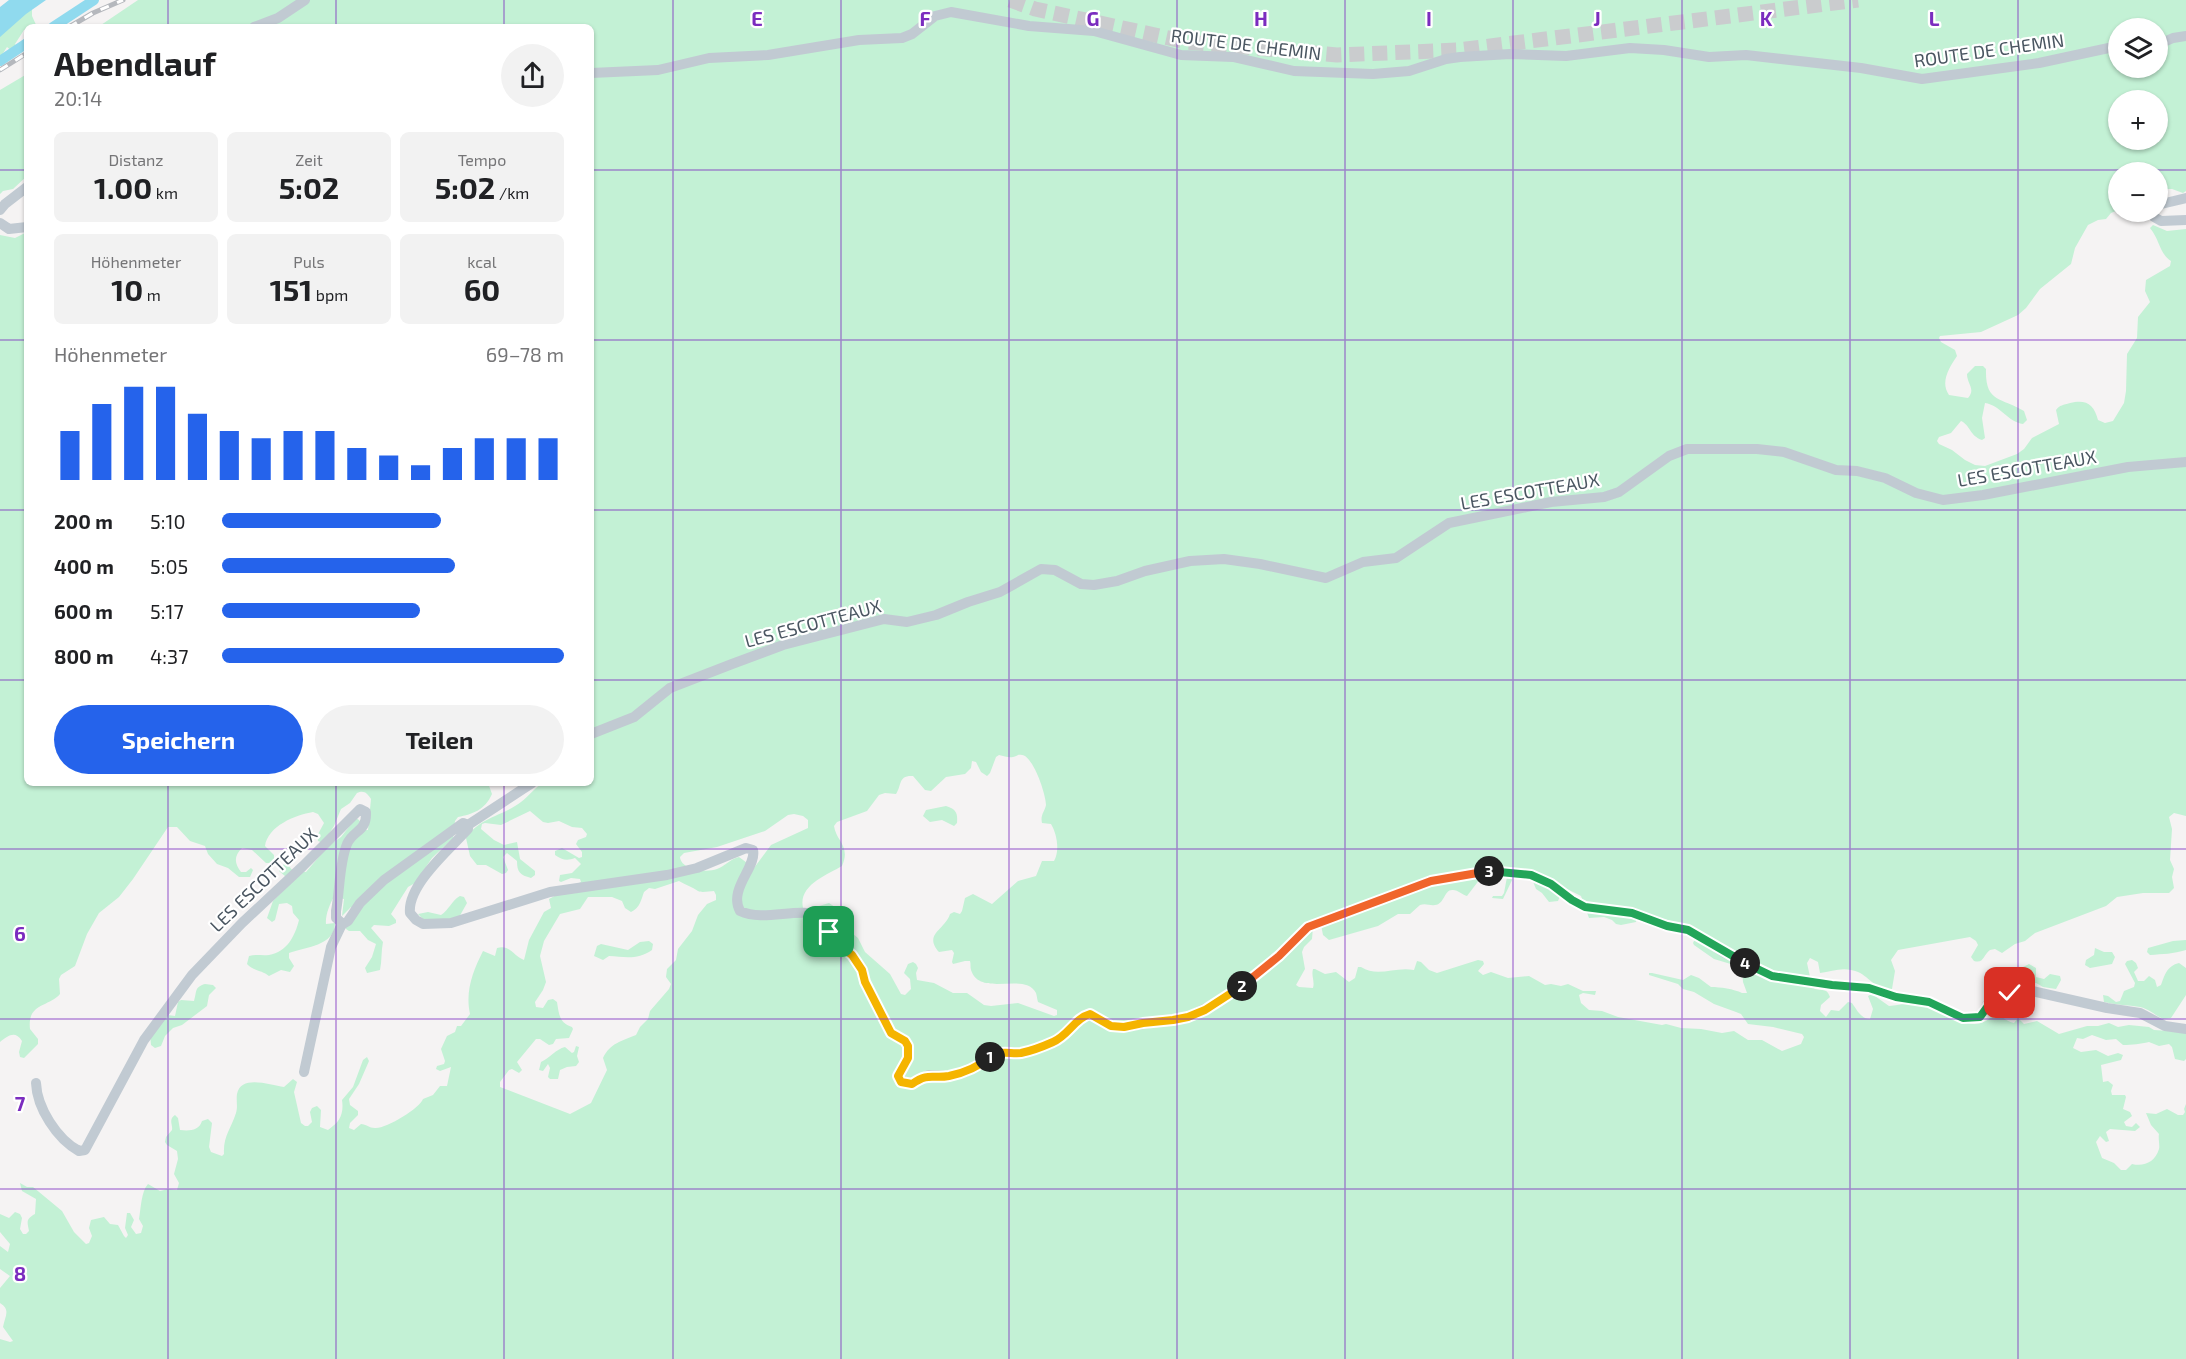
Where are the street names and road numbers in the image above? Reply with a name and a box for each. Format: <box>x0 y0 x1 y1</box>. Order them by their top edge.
street label: ROUTE DE CHEMIN <box>1170 24 1323 64</box>
street label: ROUTE DE CHEMIN <box>1912 29 2065 71</box>
street label: LES ESCOTTEAUX <box>1956 445 2098 491</box>
street label: LES ESCOTTEAUX <box>1459 468 1601 514</box>
street label: LES ESCOTTEAUX <box>742 594 883 652</box>
street label: LES ESCOTTEAUX <box>205 823 322 936</box>

